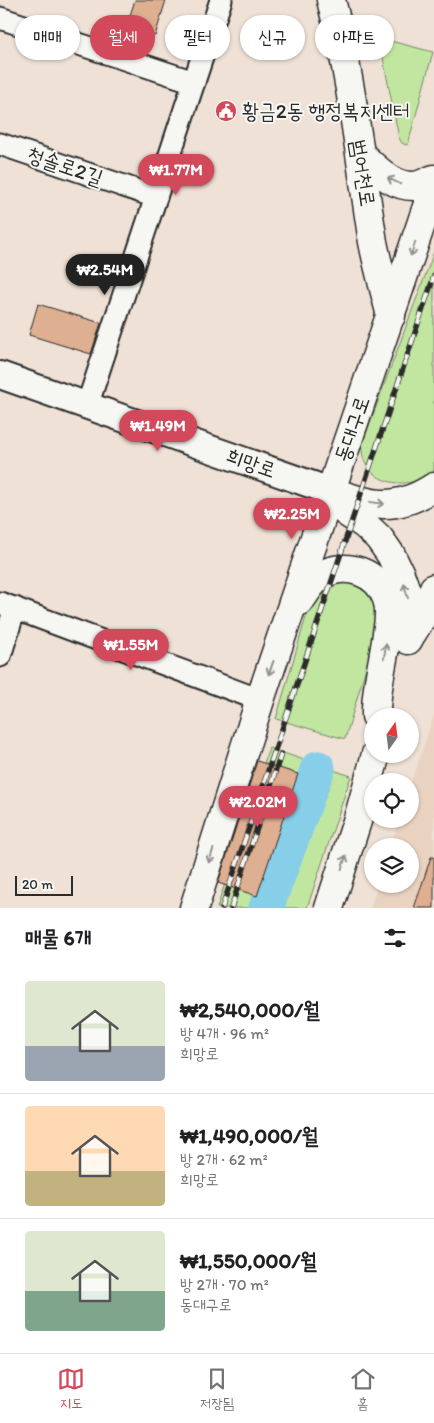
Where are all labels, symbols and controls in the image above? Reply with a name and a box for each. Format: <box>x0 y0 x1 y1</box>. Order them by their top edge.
chip: 매매 <box>15 15 80 60</box>
chip: 월세 <box>90 15 155 60</box>
chip: 필터 <box>165 15 230 60</box>
chip: 신규 <box>240 15 305 60</box>
chip: 아파트 <box>315 15 394 60</box>
place label: 황금2동 행정복지센터 <box>242 98 410 123</box>
public building icon: 황금2동 행정복지센터 <box>214 99 238 123</box>
street label: 범어천로 <box>346 138 381 208</box>
street label: 청솔로2길 <box>24 141 107 190</box>
pin: ₩1.77M <box>135 154 217 196</box>
text: ₩1.77M <box>149 160 203 179</box>
one-way arrow <box>387 176 402 186</box>
one-way arrow <box>408 241 417 256</box>
pin: ₩2.54M <box>64 254 146 296</box>
text: ₩2.54M <box>77 260 133 279</box>
street label: 동대구로 <box>329 393 374 465</box>
pin: ₩1.49M <box>117 410 199 452</box>
text: ₩1.49M <box>130 416 186 435</box>
street label: 희망로 <box>223 442 279 483</box>
pin: ₩2.25M <box>251 498 333 540</box>
one-way arrow <box>369 498 385 508</box>
text: ₩2.25M <box>264 504 320 523</box>
one-way arrow <box>401 584 410 600</box>
pin: ₩1.55M <box>90 628 172 671</box>
text: ₩1.55M <box>104 635 158 654</box>
one-way arrow <box>380 643 390 659</box>
one-way arrow <box>266 660 275 675</box>
north arrow <box>364 708 419 762</box>
map controls <box>364 708 419 893</box>
button: locate <box>364 773 419 828</box>
pin: ₩2.02M <box>217 786 299 828</box>
text: ₩2.02M <box>230 792 286 811</box>
button: layers <box>364 838 419 893</box>
one-way arrow <box>205 848 215 864</box>
one-way arrow <box>340 854 349 870</box>
scale bar <box>15 873 72 896</box>
text: 20 m <box>22 876 53 893</box>
icon: filters <box>381 924 409 952</box>
text: 매물 6개 <box>25 925 92 950</box>
text: ₩2,540,000/월 <box>180 997 320 1022</box>
icon: home <box>65 1001 125 1061</box>
text: 방 4개 · 96 m² <box>180 1024 269 1043</box>
text: 희망로 <box>180 1044 219 1063</box>
text: ₩1,490,000/월 <box>180 1123 319 1148</box>
icon: home <box>65 1126 125 1186</box>
text: 방 2개 · 62 m² <box>180 1150 268 1169</box>
text: 희망로 <box>180 1170 219 1189</box>
text: ₩1,550,000/월 <box>180 1248 317 1273</box>
icon: home <box>65 1251 125 1311</box>
text: 방 2개 · 70 m² <box>180 1275 269 1294</box>
text: 동대구로 <box>180 1295 232 1314</box>
tab: 지도 <box>57 1365 85 1413</box>
tab: 저장됨 <box>200 1365 234 1413</box>
tab: 홈 <box>349 1365 377 1413</box>

